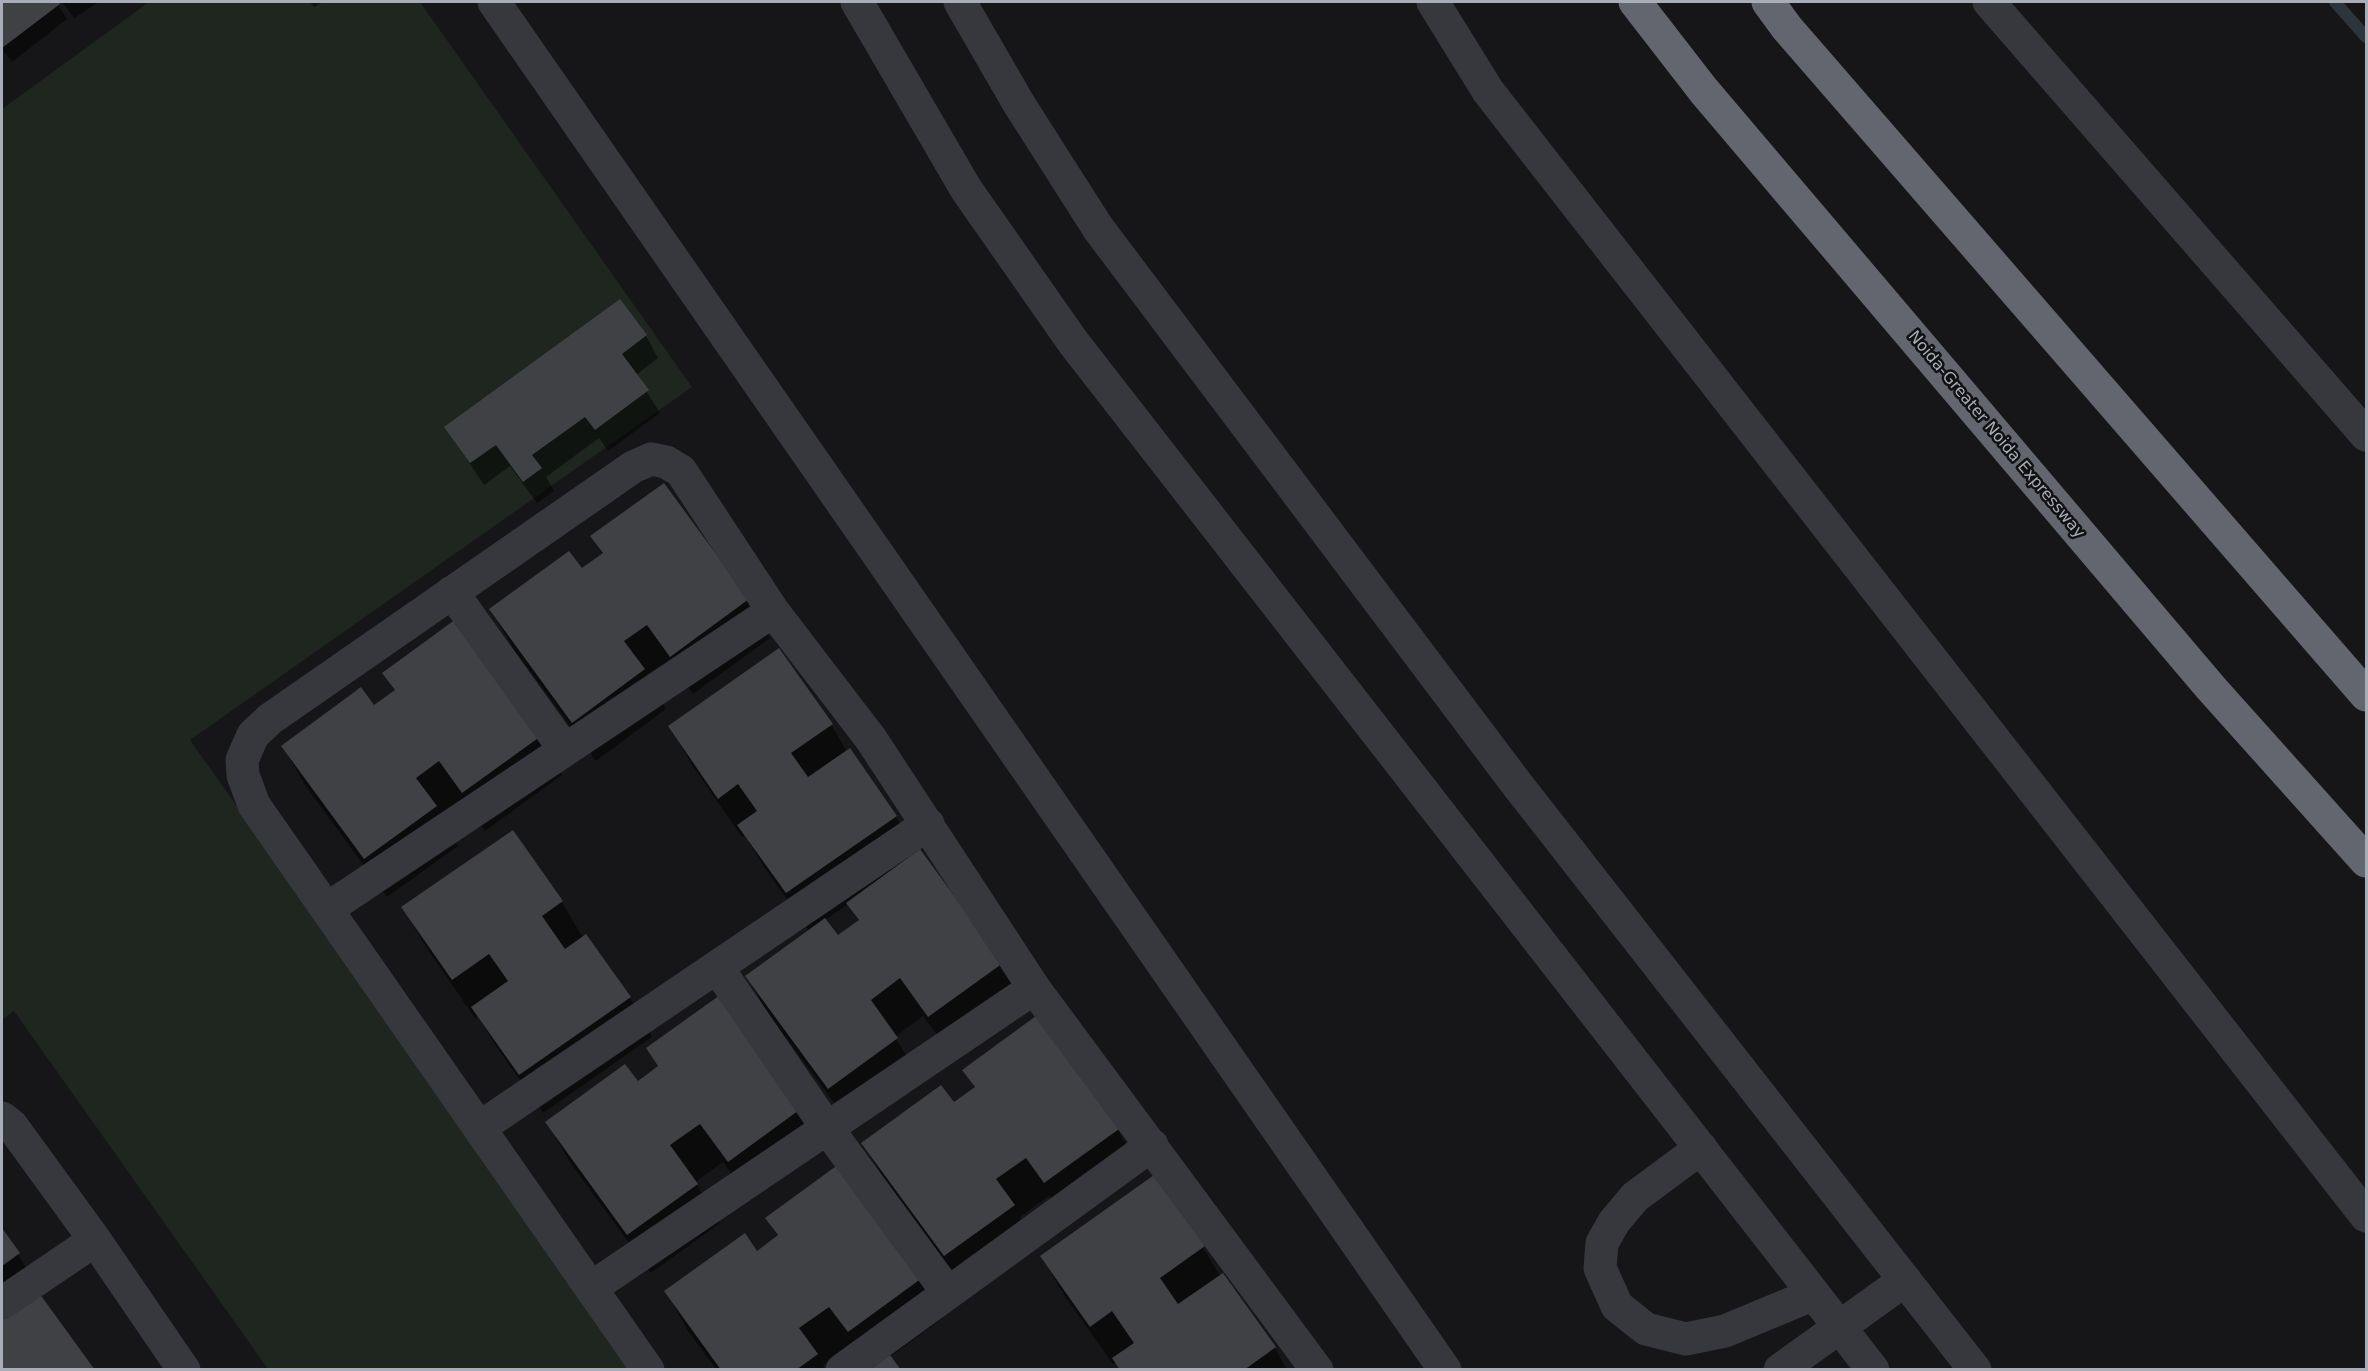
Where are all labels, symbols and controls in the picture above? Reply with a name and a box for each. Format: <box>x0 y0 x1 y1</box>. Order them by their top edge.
street label: Noida-Greater Noida Expressway <box>1904 327 2088 543</box>

